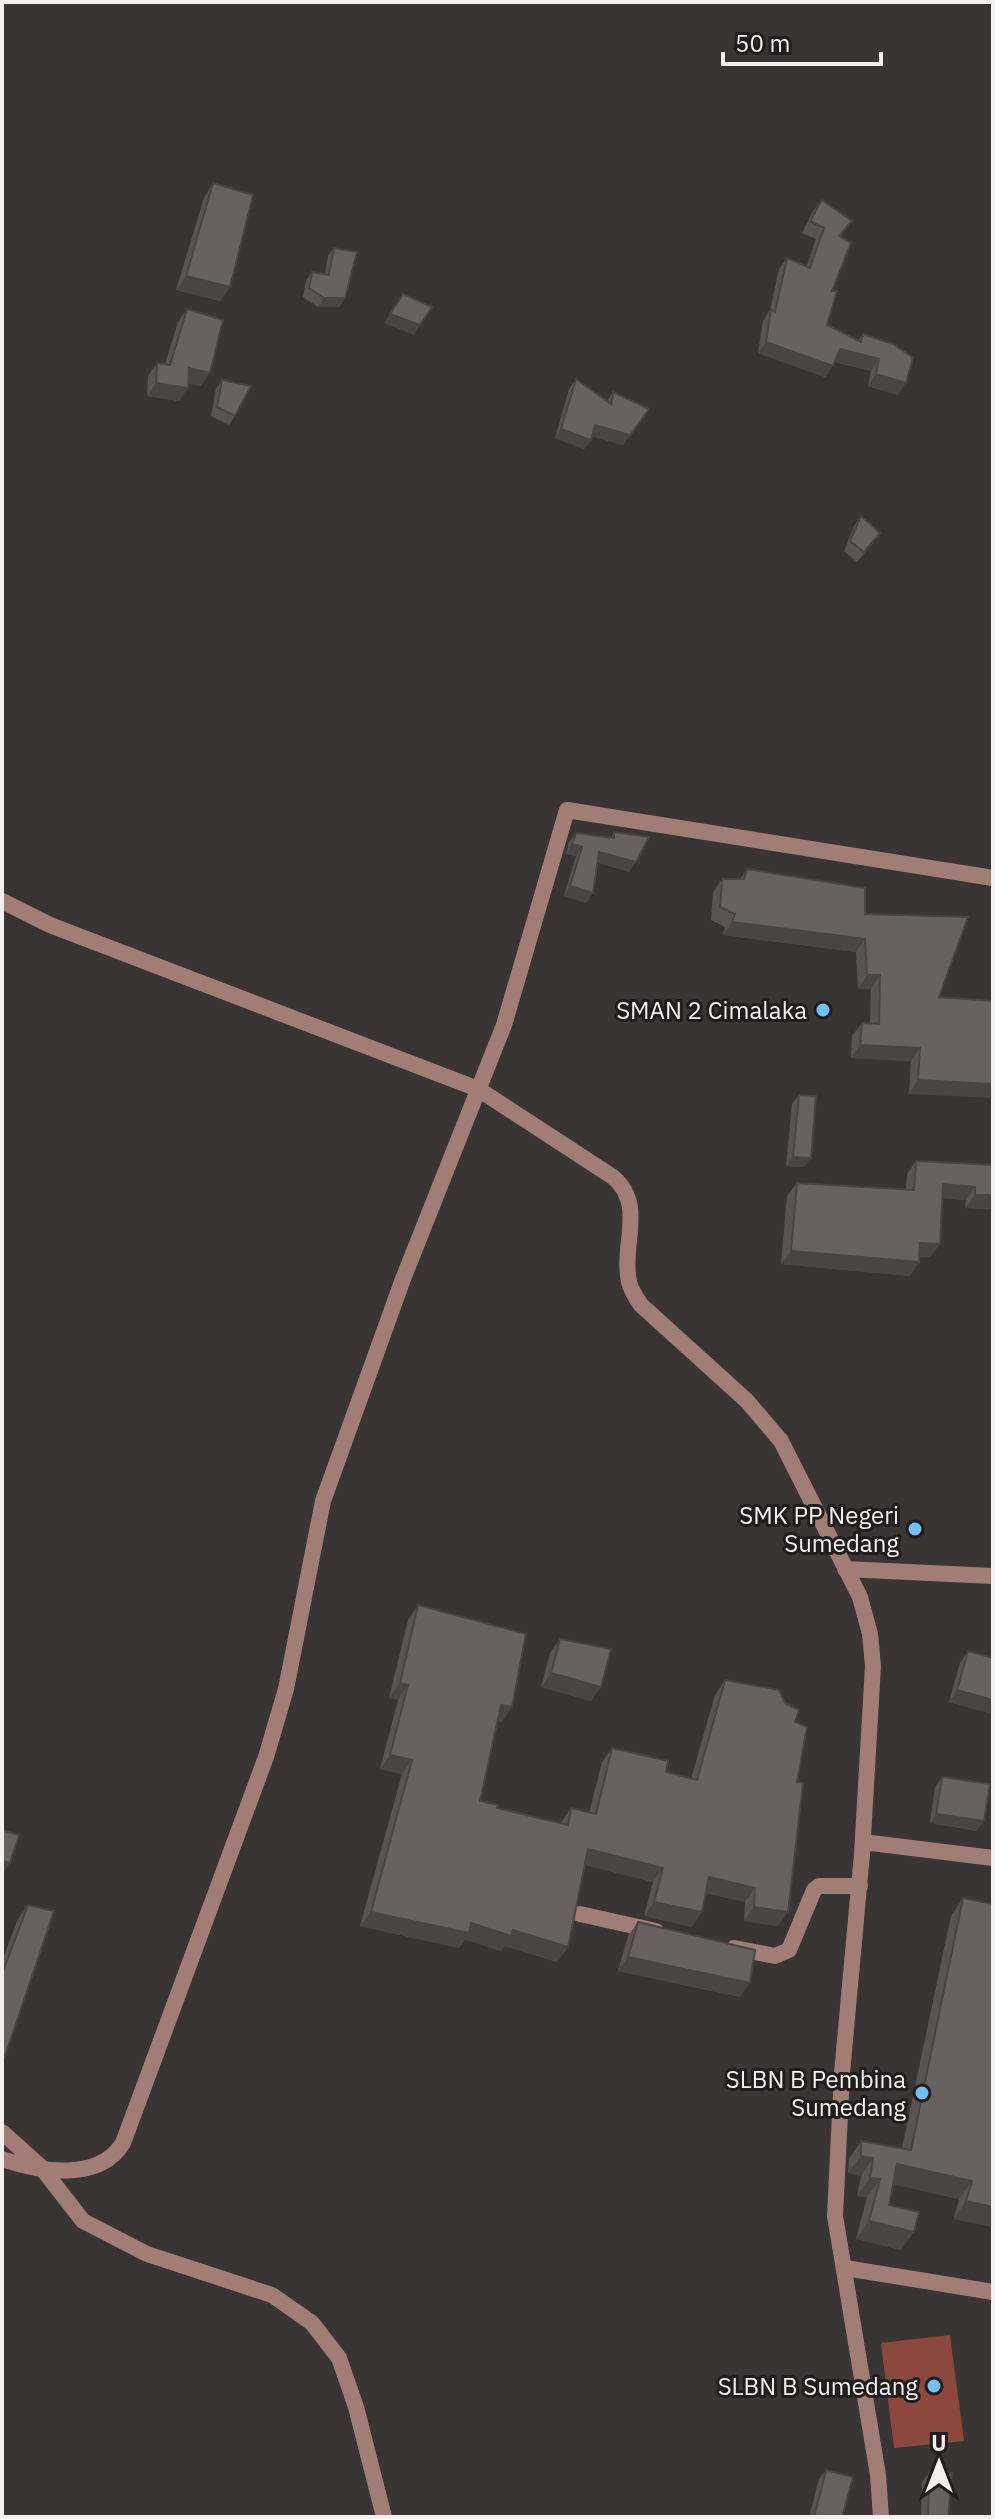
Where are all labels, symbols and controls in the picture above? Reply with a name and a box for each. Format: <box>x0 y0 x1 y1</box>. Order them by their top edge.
scale bar <box>723 16 881 66</box>
text: 50 m <box>735 27 790 59</box>
place label: SMAN 2 Cimalaka <box>616 994 807 1026</box>
marker: SMAN 2 Cimalaka <box>814 1001 832 1019</box>
place label: SMK PP Negeri Sumedang <box>739 1499 899 1559</box>
marker: SMK PP Negeri Sumedang <box>906 1520 924 1538</box>
place label: SLBN B Pembina Sumedang <box>726 2063 906 2123</box>
marker: SLBN B Pembina Sumedang <box>913 2084 931 2102</box>
place label: SLBN B Sumedang <box>718 2370 918 2402</box>
marker: SLBN B Sumedang <box>925 2377 943 2395</box>
north arrow <box>899 2423 979 2503</box>
text: U <box>931 2428 947 2457</box>

